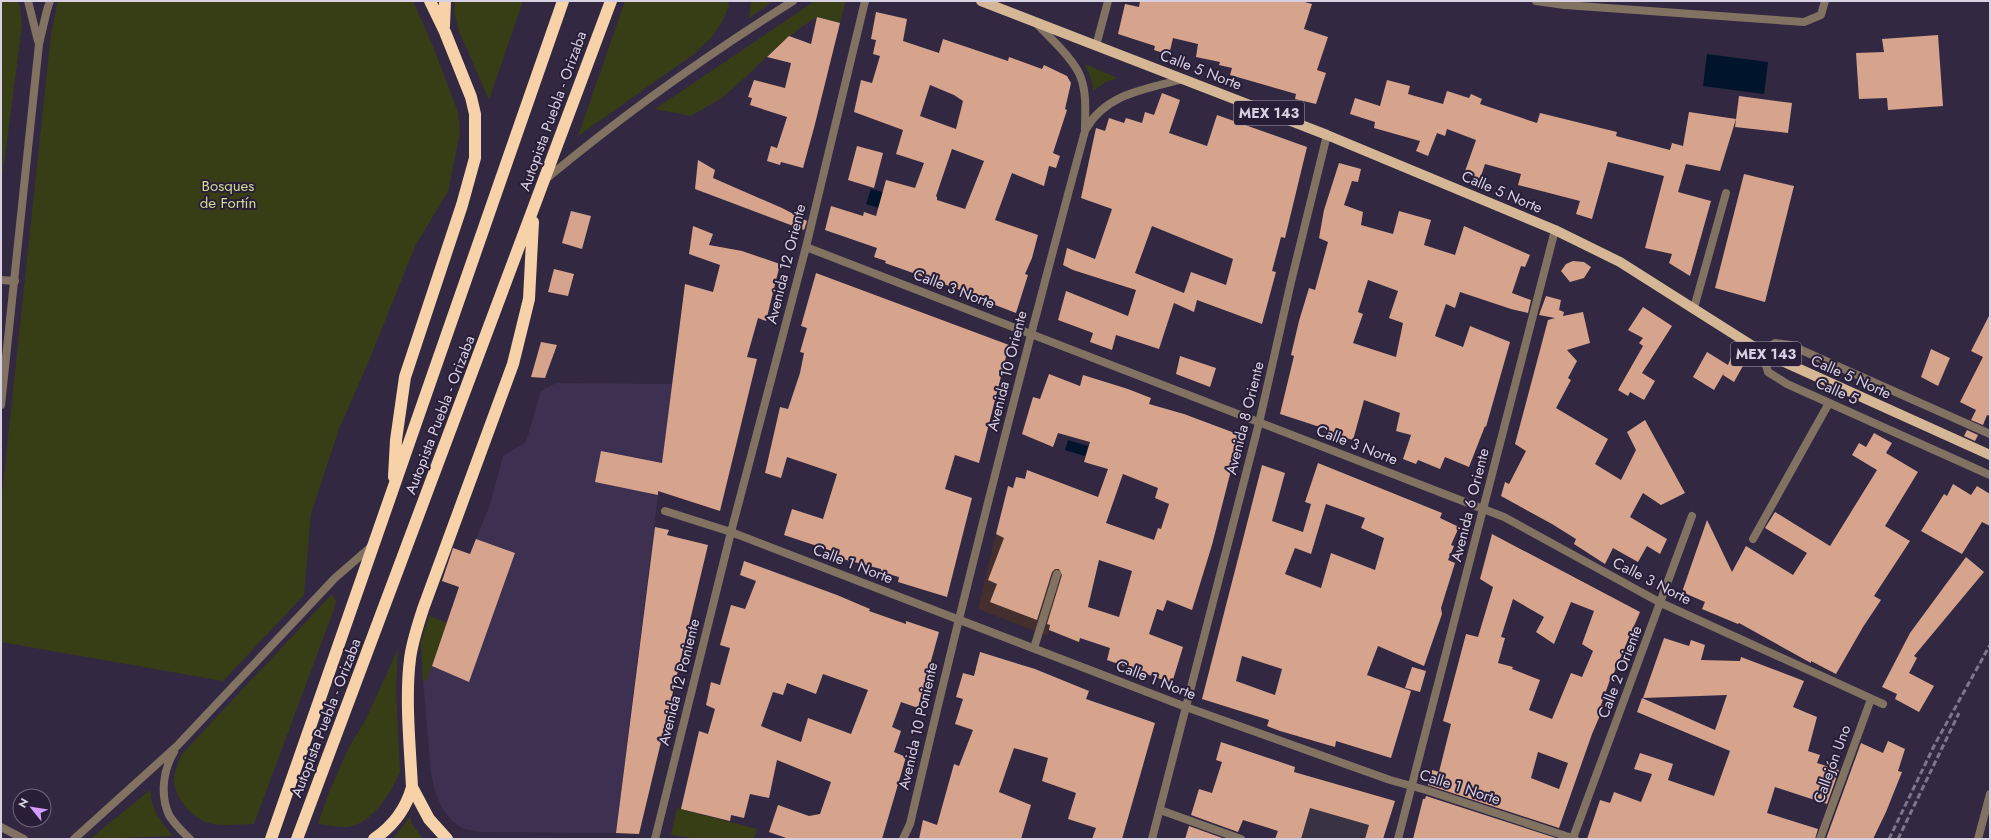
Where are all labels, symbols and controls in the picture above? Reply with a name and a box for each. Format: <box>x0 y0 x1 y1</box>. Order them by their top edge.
street label: Autopista Puebla - Orizaba <box>514 28 592 194</box>
street label: Calle 5 Norte <box>1157 44 1245 96</box>
road number: MEX 143 <box>1234 101 1304 125</box>
street label: Calle 5 Norte <box>1458 165 1546 219</box>
park label: Bosques de Fortín <box>200 175 256 214</box>
street label: Avenida 12 Oriente <box>760 201 812 326</box>
street label: Calle 3 Norte <box>910 263 998 315</box>
street label: Avenida 10 Oriente <box>981 308 1033 434</box>
street label: Autopista Puebla - Orizaba <box>399 332 481 498</box>
road number: MEX 143 <box>1731 342 1801 366</box>
street label: Calle 5 Norte <box>1808 351 1894 403</box>
street label: Avenida 8 Oriente <box>1220 359 1270 477</box>
street label: Calle 5 <box>1813 374 1861 408</box>
street label: Calle 3 Norte <box>1313 419 1401 471</box>
street label: Avenida 6 Oriente <box>1445 446 1495 564</box>
street label: Calle 1 Norte <box>810 539 896 589</box>
street label: Calle 3 Norte <box>1609 552 1695 610</box>
street label: Avenida 12 Poniente <box>653 616 705 748</box>
street label: Calle 2 Oriente <box>1592 622 1648 721</box>
street label: Autopista Puebla - Orizaba <box>285 635 367 801</box>
street label: Calle 1 Norte <box>1113 655 1199 705</box>
street label: Avenida 10 Poniente <box>893 660 943 792</box>
street label: Callejón Uno <box>1808 722 1856 806</box>
street label: Calle 1 Norte <box>1417 764 1504 811</box>
north arrow <box>12 788 52 828</box>
text: N <box>14 795 32 811</box>

